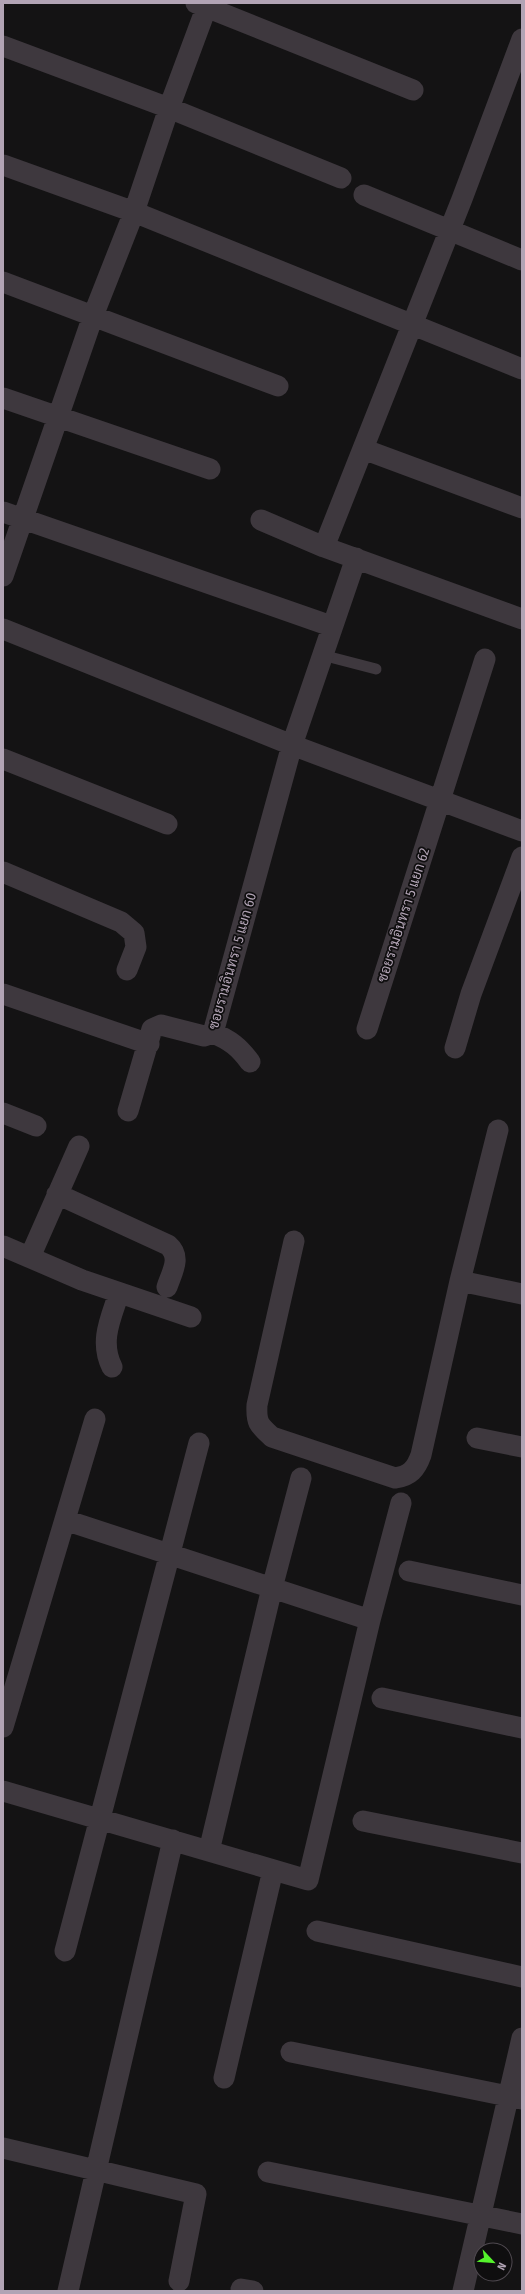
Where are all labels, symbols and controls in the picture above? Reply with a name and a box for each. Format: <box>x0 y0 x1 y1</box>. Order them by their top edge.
street label: ซอยรามอินทรา 5 แยก 62 <box>374 846 433 985</box>
street label: ซอยรามอินทรา 5 แยก 60 <box>205 891 260 1032</box>
north arrow <box>473 2242 513 2282</box>
text: N <box>494 2260 509 2272</box>

